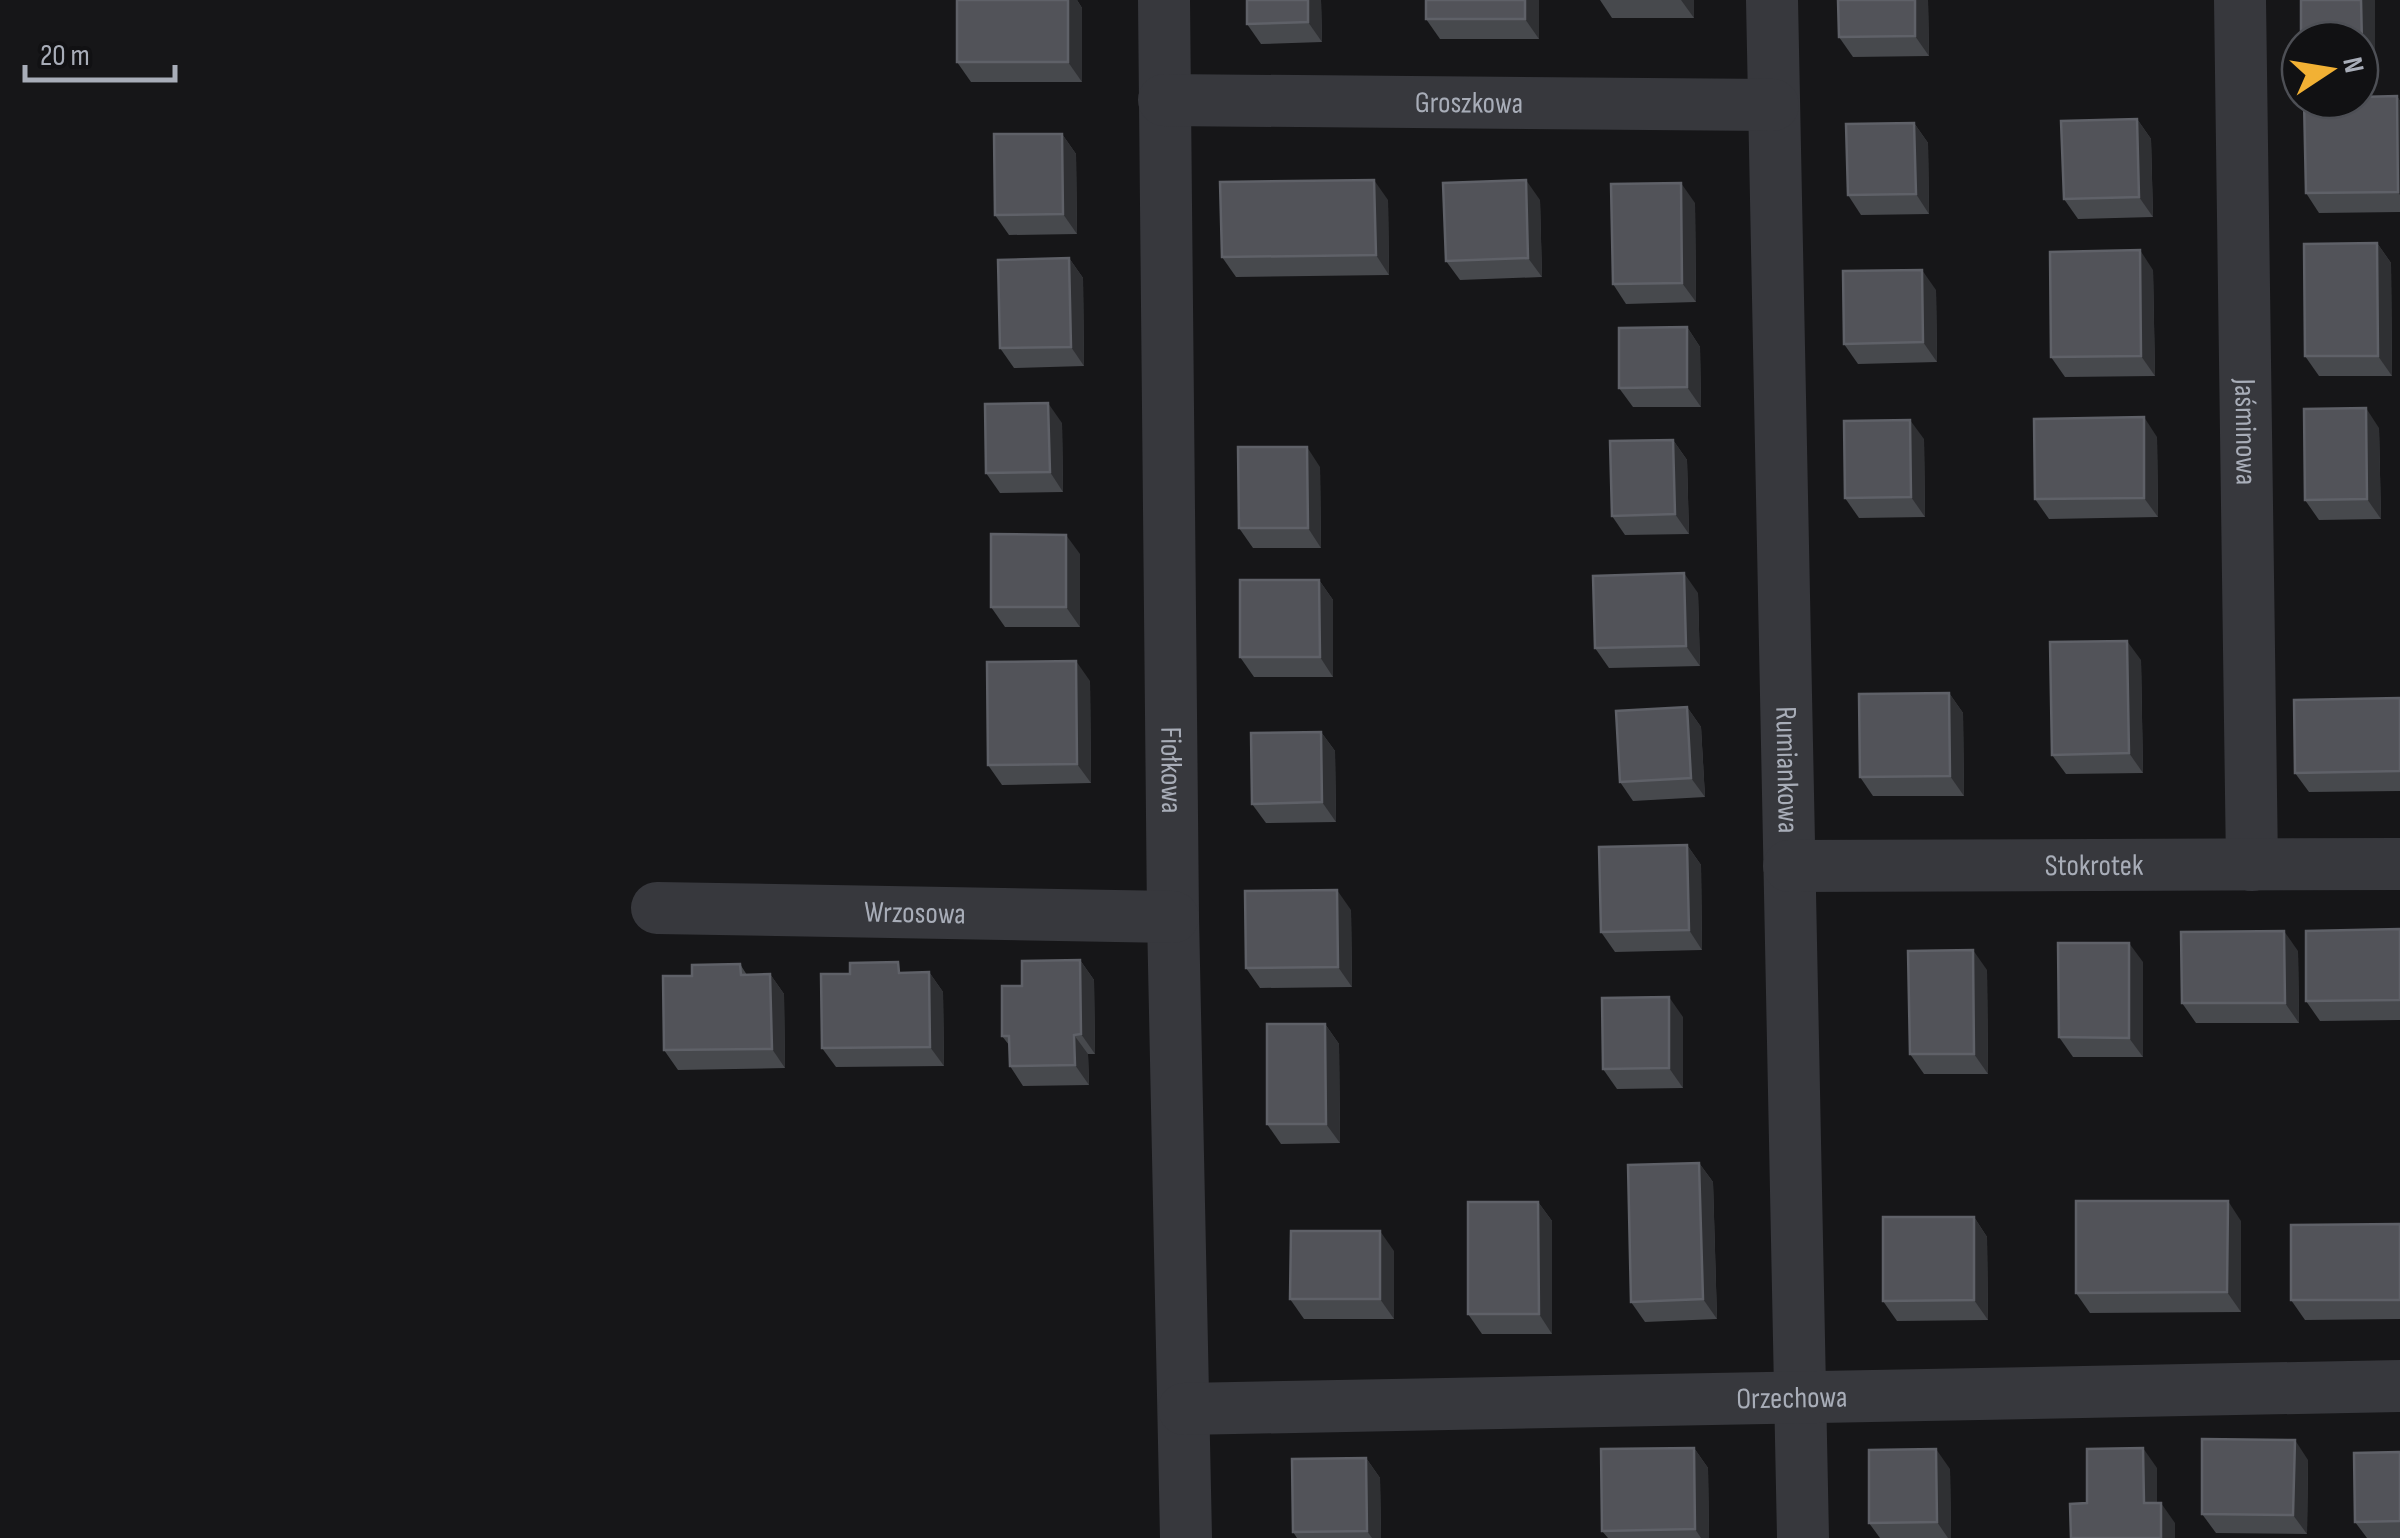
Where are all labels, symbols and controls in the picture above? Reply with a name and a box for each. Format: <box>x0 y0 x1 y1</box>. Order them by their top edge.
scale bar <box>25 20 175 82</box>
north arrow <box>2280 20 2380 120</box>
text: 20 m <box>40 38 90 74</box>
text: N <box>2335 54 2371 76</box>
street label: Groszkowa <box>1415 85 1523 122</box>
street label: Jaśminowa <box>2226 377 2264 485</box>
street label: Rumiankowa <box>1767 706 1806 834</box>
street label: Fiołkowa <box>1152 726 1189 814</box>
street label: Stokrotek <box>2045 848 2144 884</box>
street label: Wrzosowa <box>864 895 966 932</box>
street label: Orzechowa <box>1736 1379 1848 1418</box>

